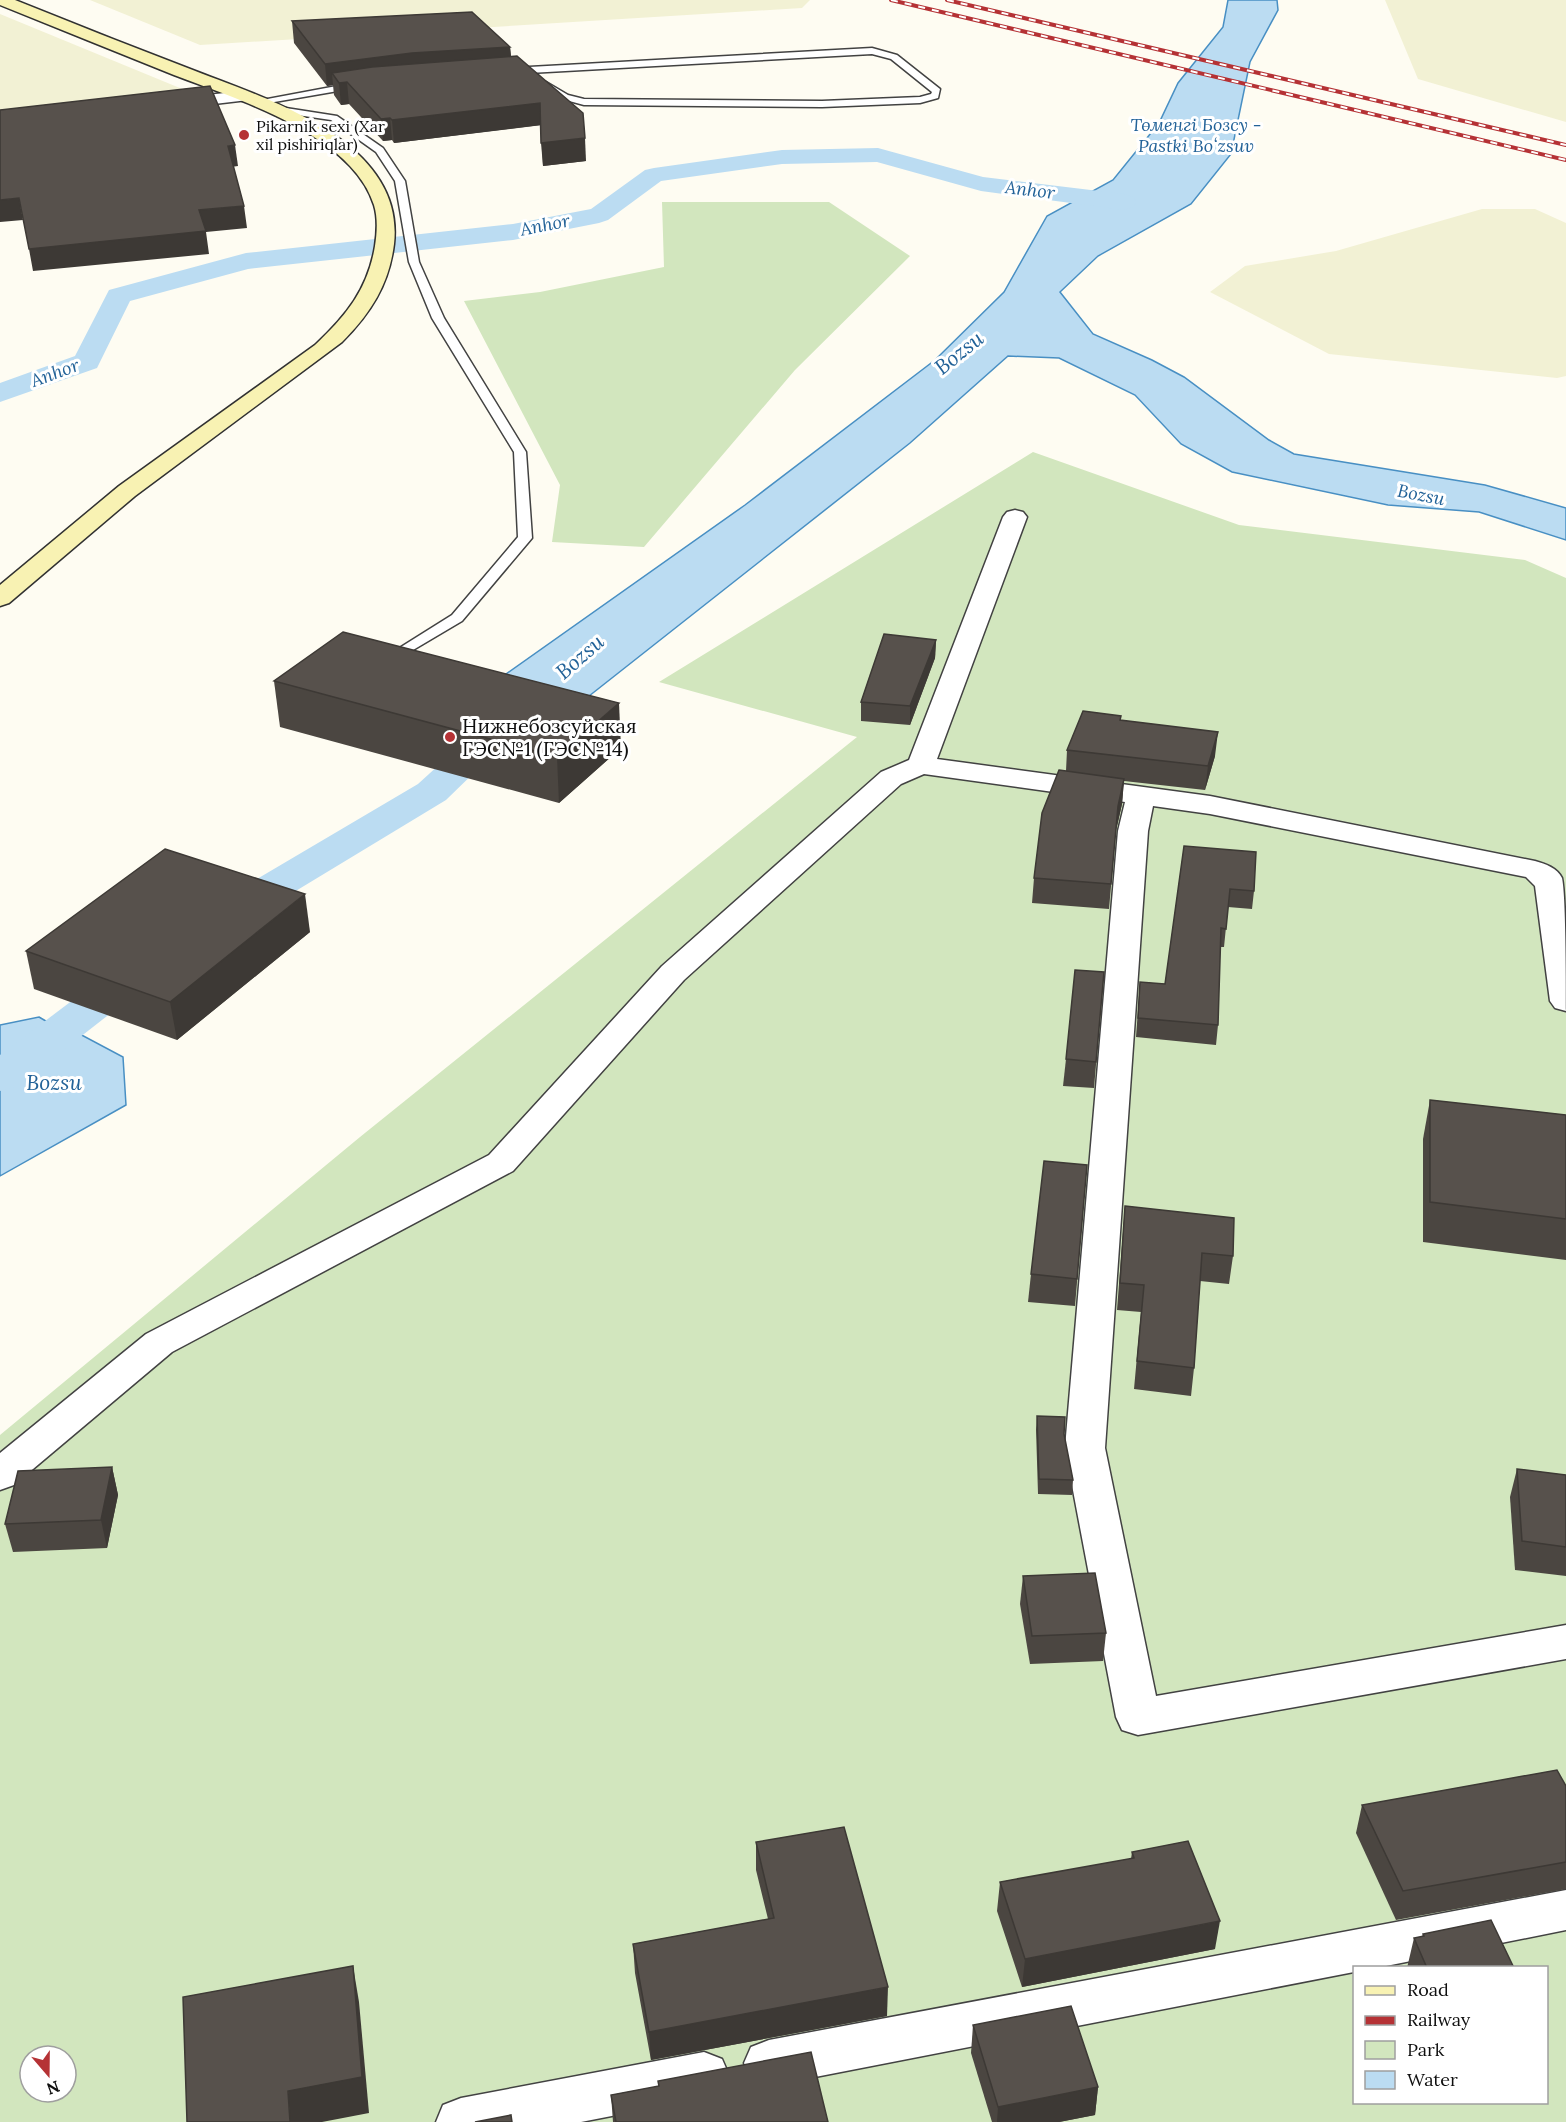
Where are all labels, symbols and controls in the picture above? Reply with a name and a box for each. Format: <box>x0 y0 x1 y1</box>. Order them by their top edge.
water label: Төменгі Бозсу - Pastki Boʻzsuv <box>1131 113 1261 157</box>
place label: Pikarnik sexi (Xar xil pishiriqlar) <box>256 116 385 155</box>
marker: Pikarnik sexi (Xar xil pishiriqlar) <box>237 128 251 142</box>
water label: Anhor <box>1003 175 1057 204</box>
water label: Anhor <box>517 208 573 241</box>
water label: Bozsu <box>929 324 989 380</box>
water label: Anhor <box>26 353 83 392</box>
water label: Bozsu <box>1396 479 1447 510</box>
water label: Bozsu <box>550 628 610 685</box>
place label: Нижнебозсуйская ГЭС№1 (ГЭС№14) <box>462 713 637 762</box>
marker: Нижнебозсуйская ГЭС№1 (ГЭС№14) <box>443 730 457 744</box>
water label: Bozsu <box>26 1069 82 1096</box>
legend <box>1353 1966 1548 2104</box>
text: Road <box>1407 1978 1449 2001</box>
text: Railway <box>1407 2008 1471 2031</box>
text: Park <box>1407 2038 1445 2061</box>
north arrow <box>18 2044 78 2104</box>
text: Water <box>1407 2068 1458 2091</box>
text: N <box>44 2077 62 2100</box>

